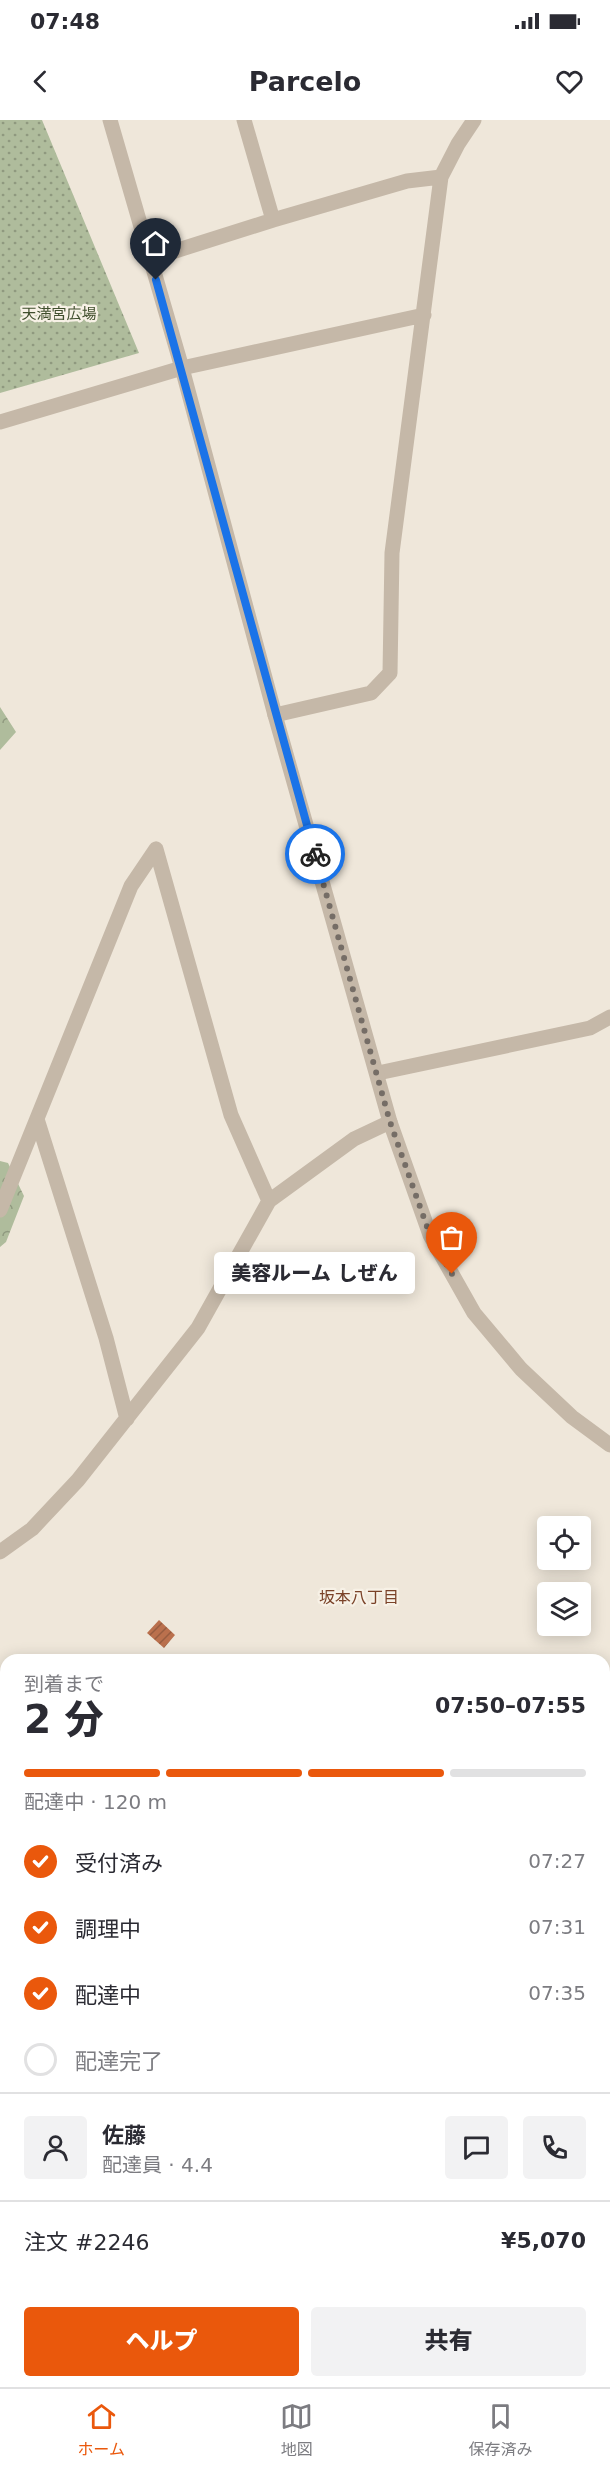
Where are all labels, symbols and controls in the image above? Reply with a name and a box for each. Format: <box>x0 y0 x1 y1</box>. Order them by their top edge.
text: 07:48 <box>30 9 100 34</box>
icon: back <box>24 65 57 98</box>
icon: heart <box>553 65 586 98</box>
text: Parcelo <box>249 66 361 97</box>
pin <box>130 218 181 280</box>
icon: home <box>139 227 172 260</box>
park label: 天満宮広場 <box>21 305 97 323</box>
courier <box>285 824 345 884</box>
icon: bike <box>299 838 332 871</box>
pin <box>426 1212 477 1274</box>
icon: bag <box>435 1221 468 1254</box>
callout: 美容ルーム しぜん <box>215 1253 416 1295</box>
text: 美容ルーム しぜん <box>231 1261 398 1285</box>
map controls <box>537 1516 591 1636</box>
button: locate <box>537 1516 591 1570</box>
button: layers <box>537 1582 591 1636</box>
district label: 坂本八丁目 <box>319 1588 399 1607</box>
text: 到着まで <box>24 1672 104 1696</box>
text: 07:50–07:55 <box>435 1693 586 1718</box>
text: 2 分 <box>24 1697 104 1742</box>
text: 配達中 · 120 m <box>24 1790 167 1814</box>
icon: check <box>24 1845 57 1878</box>
text: 07:27 <box>528 1849 586 1873</box>
text: 受付済み <box>75 1851 163 1876</box>
icon: check <box>24 1911 57 1944</box>
text: 07:31 <box>528 1915 586 1939</box>
text: 調理中 <box>75 1917 141 1942</box>
icon: check <box>24 1977 57 2010</box>
text: 07:35 <box>528 1981 586 2005</box>
text: 配達中 <box>75 1983 141 2008</box>
text: 配達完了 <box>75 2049 163 2074</box>
button: person <box>24 2116 87 2179</box>
button: chat <box>445 2116 508 2179</box>
button: phone <box>523 2116 586 2179</box>
text: 佐藤 <box>102 2123 146 2148</box>
text: 配達員 · 4.4 <box>102 2153 213 2177</box>
text: ¥5,070 <box>501 2228 586 2253</box>
text: 注文 #2246 <box>24 2230 149 2255</box>
button: ヘルプ <box>24 2307 299 2376</box>
button: 共有 <box>311 2307 586 2376</box>
tab: ホーム <box>78 2400 125 2460</box>
tab: 地図 <box>280 2400 313 2460</box>
tab: 保存済み <box>468 2400 532 2460</box>

